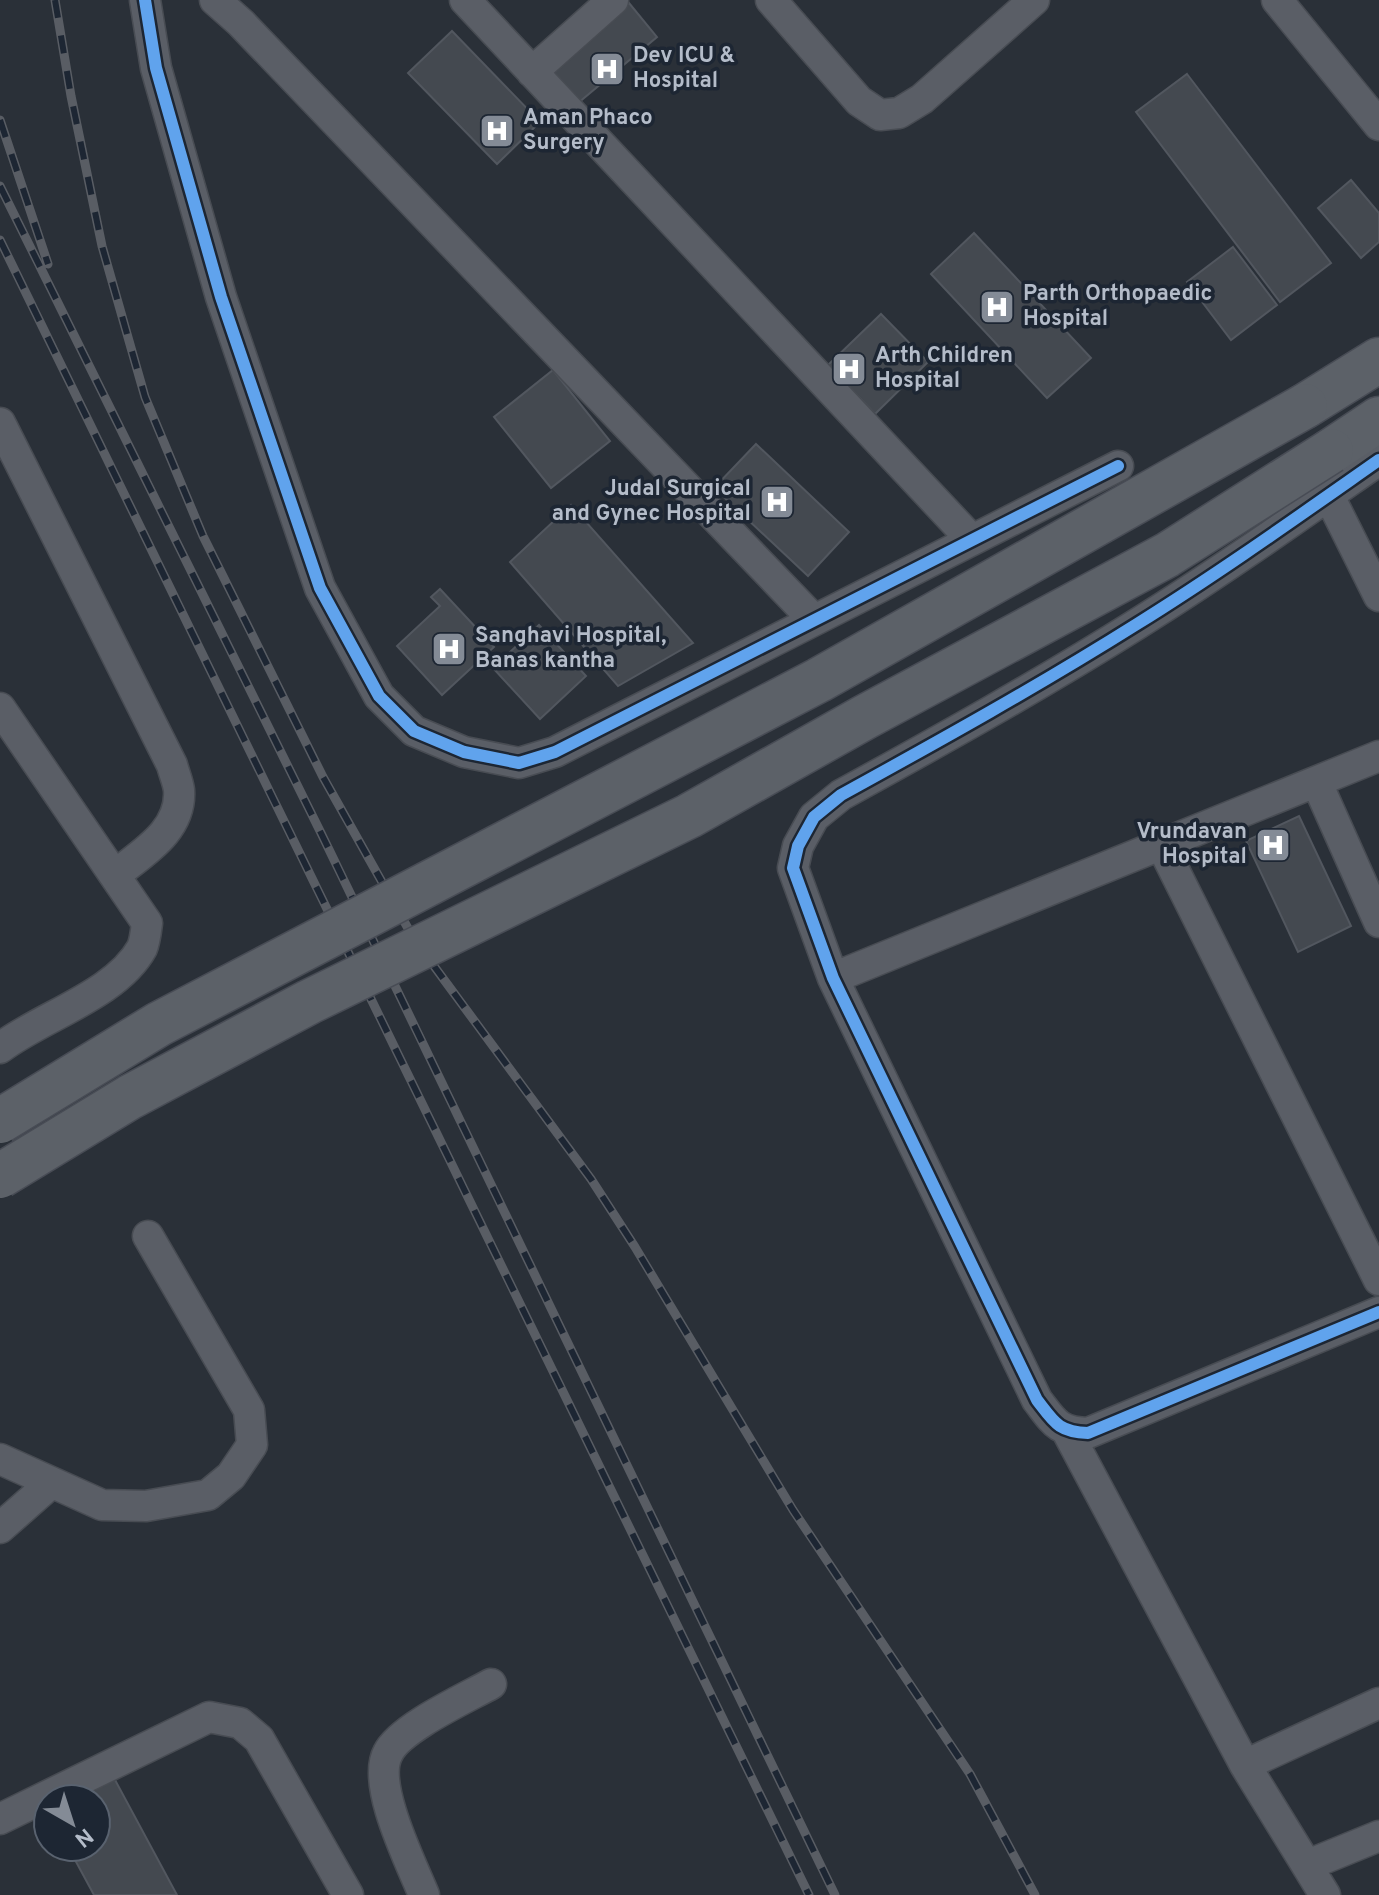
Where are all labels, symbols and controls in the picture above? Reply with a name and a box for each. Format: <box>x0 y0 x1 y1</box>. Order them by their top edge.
place label: Dev ICU & Hospital <box>633 43 736 95</box>
hospital icon: Dev ICU & Hospital <box>588 50 626 88</box>
place label: Aman Phaco Surgery <box>523 105 653 157</box>
hospital icon: Aman Phaco Surgery <box>478 112 516 150</box>
place label: Parth Orthopaedic Hospital <box>1023 281 1212 333</box>
hospital icon: Parth Orthopaedic Hospital <box>978 288 1016 326</box>
place label: Arth Children Hospital <box>875 343 1013 395</box>
hospital icon: Arth Children Hospital <box>830 350 868 388</box>
place label: Judal Surgical and Gynec Hospital <box>552 476 751 528</box>
hospital icon: Judal Surgical and Gynec Hospital <box>758 483 796 521</box>
place label: Sanghavi Hospital, Banas kantha <box>475 623 666 675</box>
hospital icon: Sanghavi Hospital, Banas kantha <box>430 630 468 668</box>
place label: Vrundavan Hospital <box>1136 819 1247 871</box>
hospital icon: Vrundavan Hospital <box>1254 826 1292 864</box>
north arrow <box>32 1783 112 1863</box>
text: N <box>68 1821 98 1852</box>

